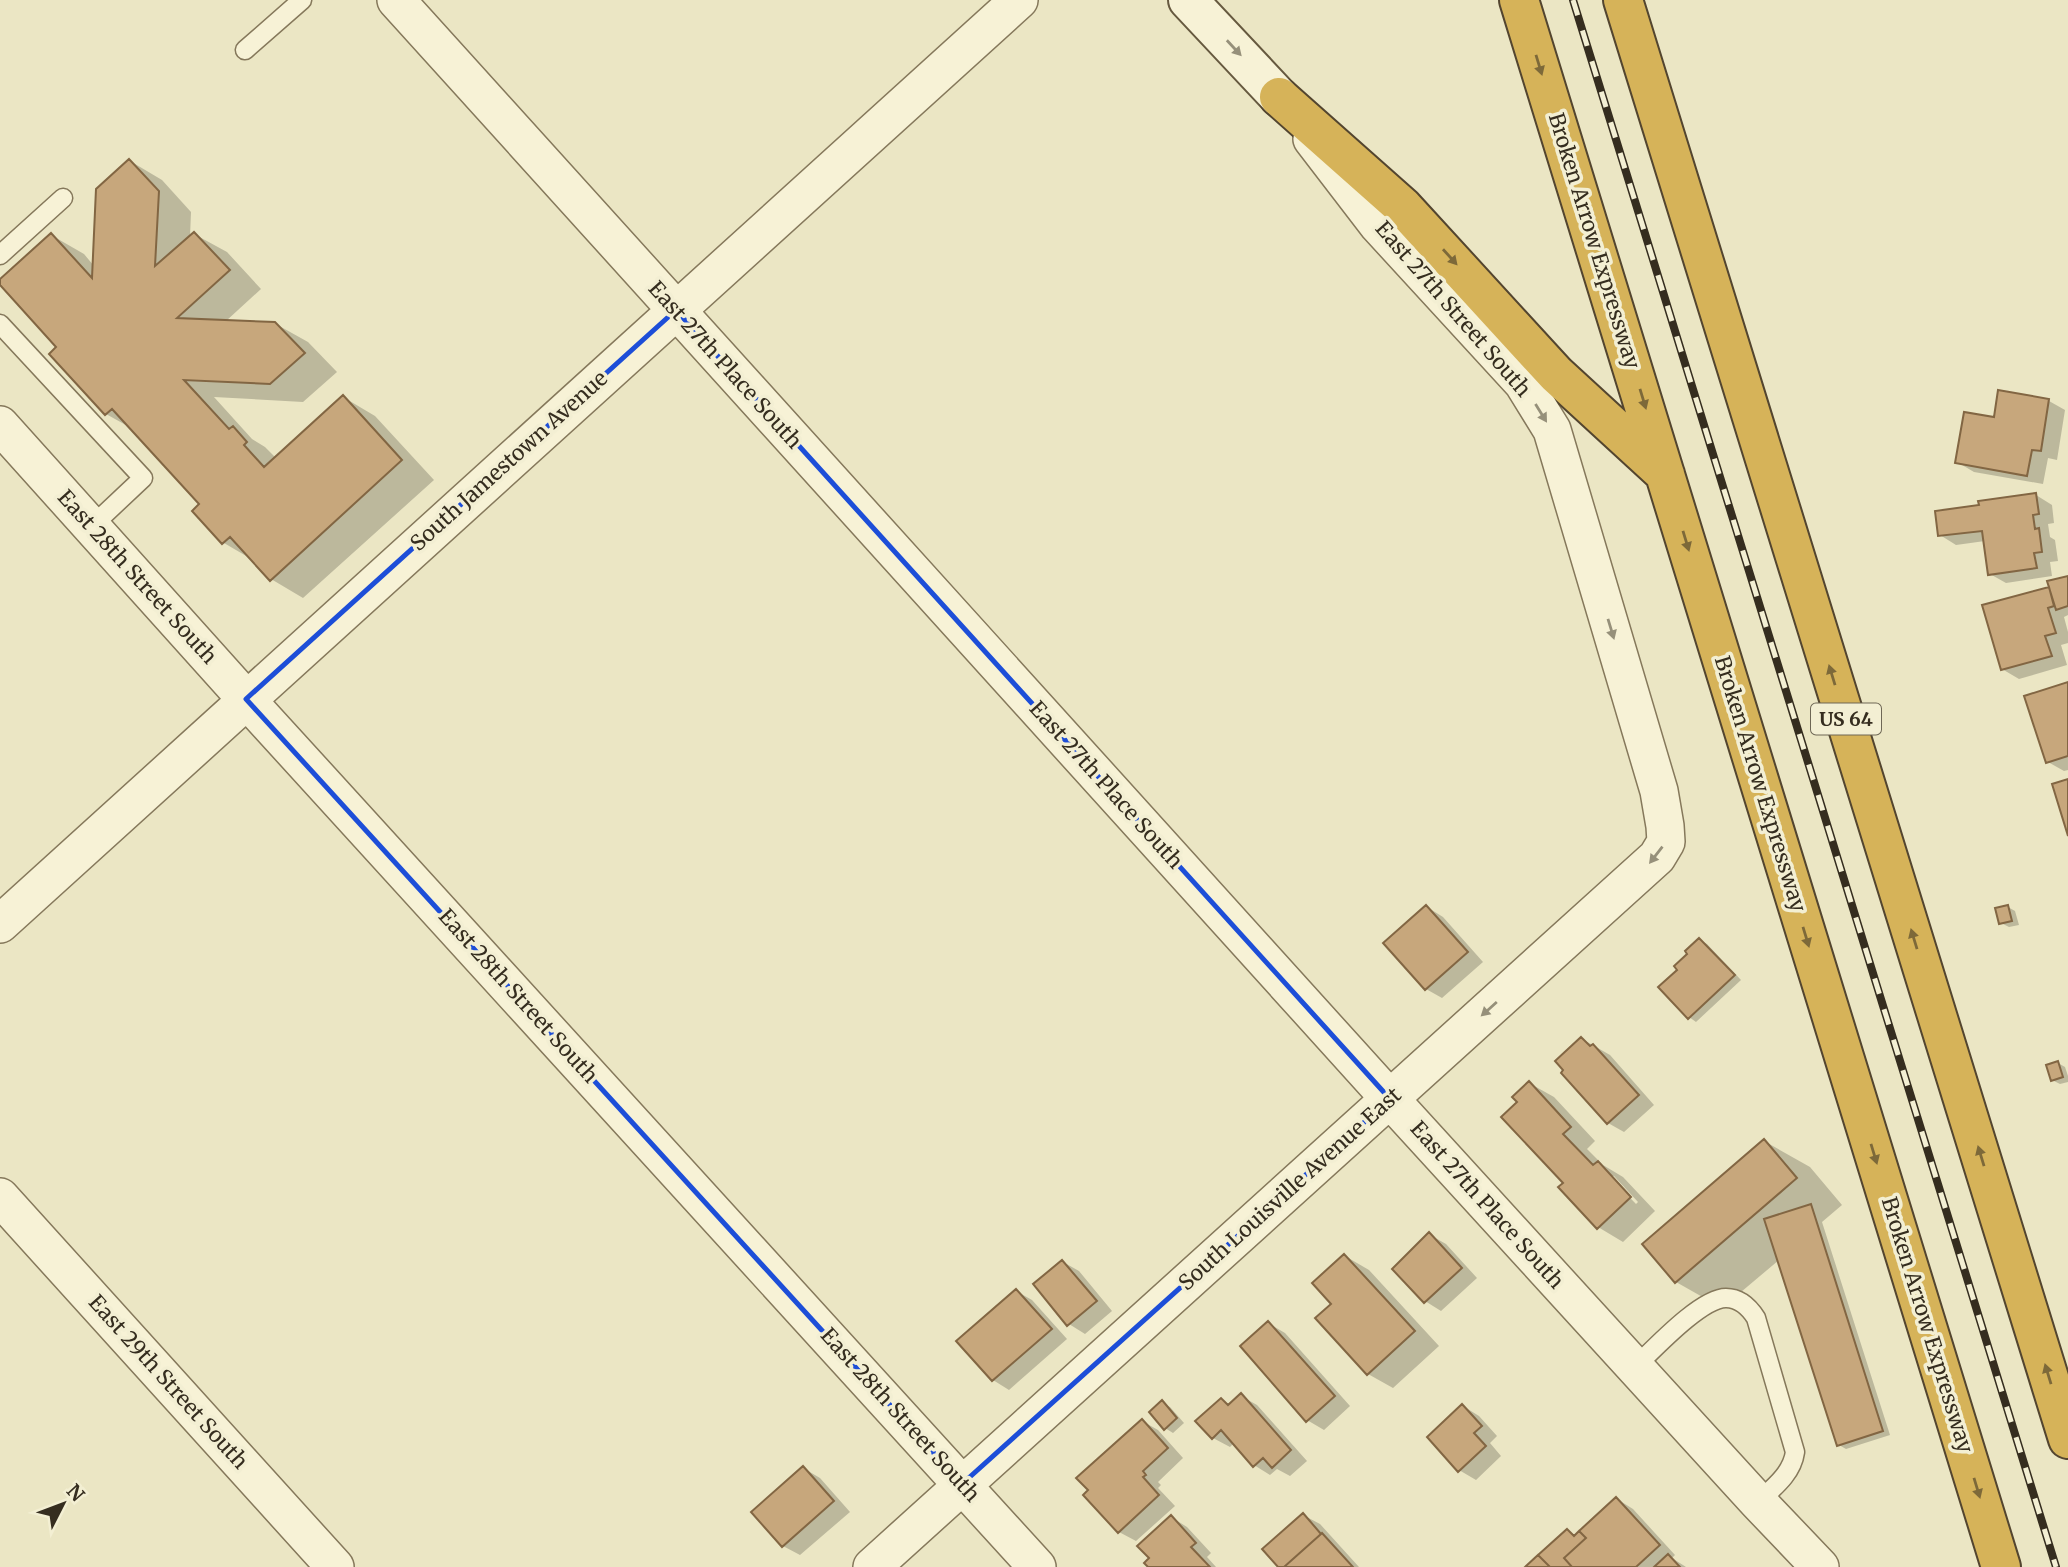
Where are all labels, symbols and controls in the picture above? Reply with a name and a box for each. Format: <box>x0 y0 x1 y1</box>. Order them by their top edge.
one-way arrow <box>1225 39 1241 56</box>
one-way arrow <box>1534 55 1545 76</box>
street label: Broken Arrow Expressway <box>1543 110 1647 373</box>
street label: East 27th Street South <box>1370 215 1537 402</box>
one-way arrow <box>1442 248 1458 266</box>
street label: East 27th Place South <box>643 275 808 454</box>
street label: South Jamestown Avenue <box>404 365 613 556</box>
one-way arrow <box>1638 389 1648 410</box>
one-way arrow <box>1534 403 1547 422</box>
street label: East 28th Street South <box>52 484 223 669</box>
one-way arrow <box>1681 530 1691 551</box>
one-way arrow <box>1606 618 1616 639</box>
street label: Broken Arrow Expressway <box>1709 653 1813 916</box>
one-way arrow <box>1827 664 1837 685</box>
street label: East 27th Place South <box>1024 695 1189 874</box>
road number: US 64 <box>1811 704 1881 734</box>
one-way arrow <box>1649 846 1664 864</box>
street label: East 28th Street South <box>433 903 604 1088</box>
one-way arrow <box>1802 926 1812 947</box>
one-way arrow <box>1908 928 1918 949</box>
one-way arrow <box>1480 1000 1497 1016</box>
street label: South Louisville Avenue East <box>1173 1081 1407 1296</box>
street label: East 27th Place South <box>1405 1115 1570 1294</box>
one-way arrow <box>1869 1144 1879 1165</box>
one-way arrow <box>1975 1146 1985 1167</box>
street label: Broken Arrow Expressway <box>1876 1194 1980 1457</box>
street label: East 29th Street South <box>83 1289 254 1474</box>
street label: East 28th Street South <box>815 1322 986 1507</box>
one-way arrow <box>2042 1363 2052 1384</box>
north arrow <box>28 1469 98 1539</box>
one-way arrow <box>1972 1478 1983 1499</box>
text: N <box>62 1479 90 1506</box>

